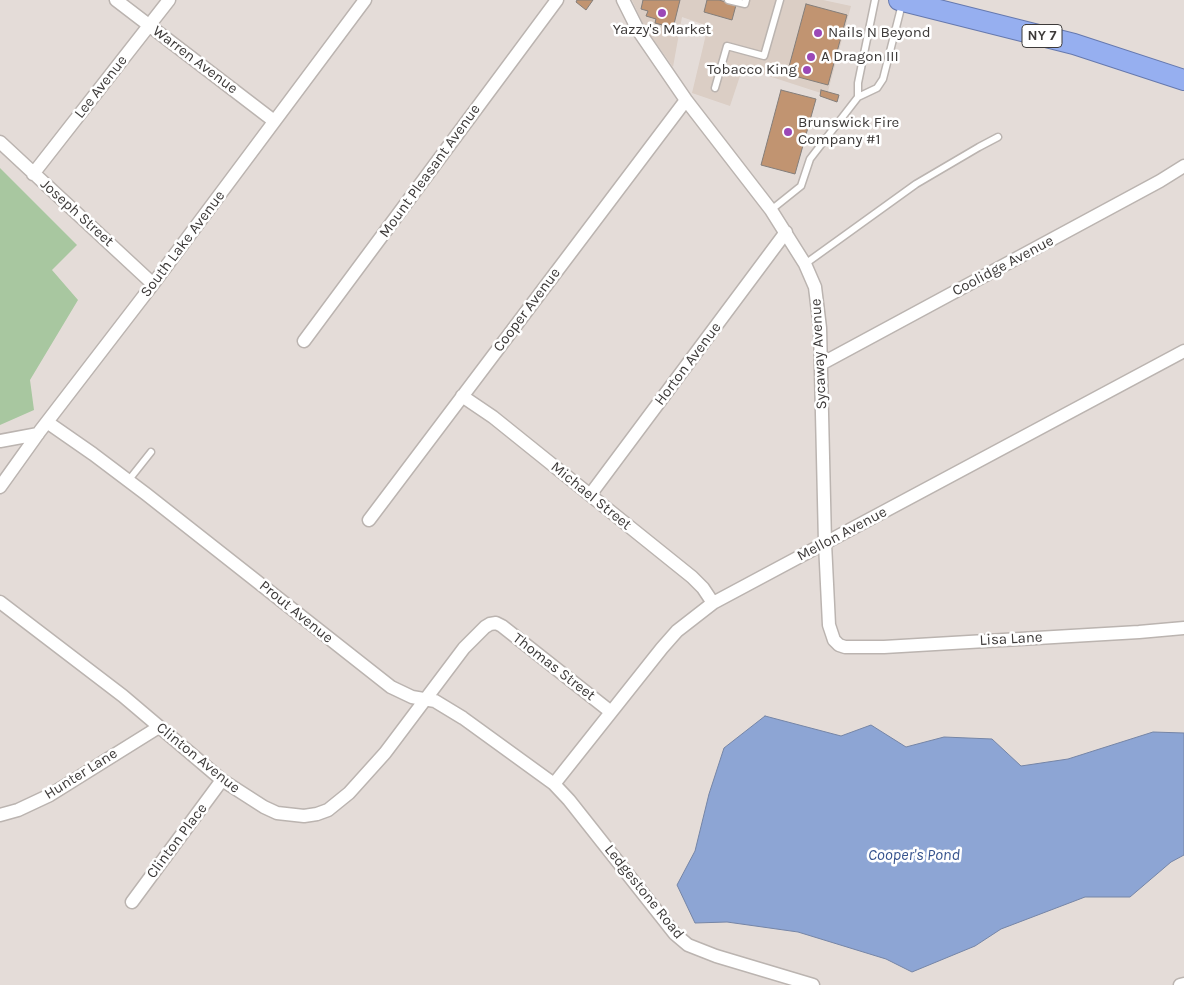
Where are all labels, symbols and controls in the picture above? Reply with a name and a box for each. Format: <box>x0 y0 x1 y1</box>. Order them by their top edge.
marker: Yazzy's Market <box>656 7 668 19</box>
place label: Yazzy's Market <box>613 21 711 39</box>
street label: Warren Avenue <box>149 22 241 98</box>
place label: Nails N Beyond <box>828 24 931 42</box>
road number: NY 7 <box>1022 24 1062 48</box>
marker: Nails N Beyond <box>812 27 824 39</box>
place label: A Dragon III <box>821 48 899 66</box>
marker: A Dragon III <box>805 51 817 63</box>
street label: Lee Avenue <box>71 52 131 122</box>
place label: Tobacco King <box>707 61 797 79</box>
marker: Tobacco King <box>801 64 813 76</box>
street label: Mount Pleasant Avenue <box>376 101 484 241</box>
place label: Brunswick Fire Company #1 <box>798 114 899 149</box>
marker: Brunswick Fire Company #1 <box>782 126 794 138</box>
street label: Joseph Street <box>37 175 117 251</box>
street label: South Lake Avenue <box>137 187 229 301</box>
street label: Coolidge Avenue <box>949 232 1057 300</box>
street label: Cooper Avenue <box>490 264 564 356</box>
street label: Sycaway Avenue <box>807 298 831 410</box>
street label: Horton Avenue <box>651 319 725 409</box>
street label: Michael Street <box>547 458 635 534</box>
street label: Mellon Avenue <box>794 503 890 565</box>
street label: Prout Avenue <box>256 577 336 647</box>
street label: Lisa Lane <box>979 628 1043 650</box>
street label: Thomas Street <box>509 629 599 705</box>
street label: Clinton Avenue <box>152 719 244 797</box>
street label: Hunter Lane <box>41 745 121 803</box>
street label: Clinton Place <box>143 800 211 882</box>
street label: Ledgestone Road <box>600 841 688 943</box>
water label: Cooper's Pond <box>868 845 960 865</box>

